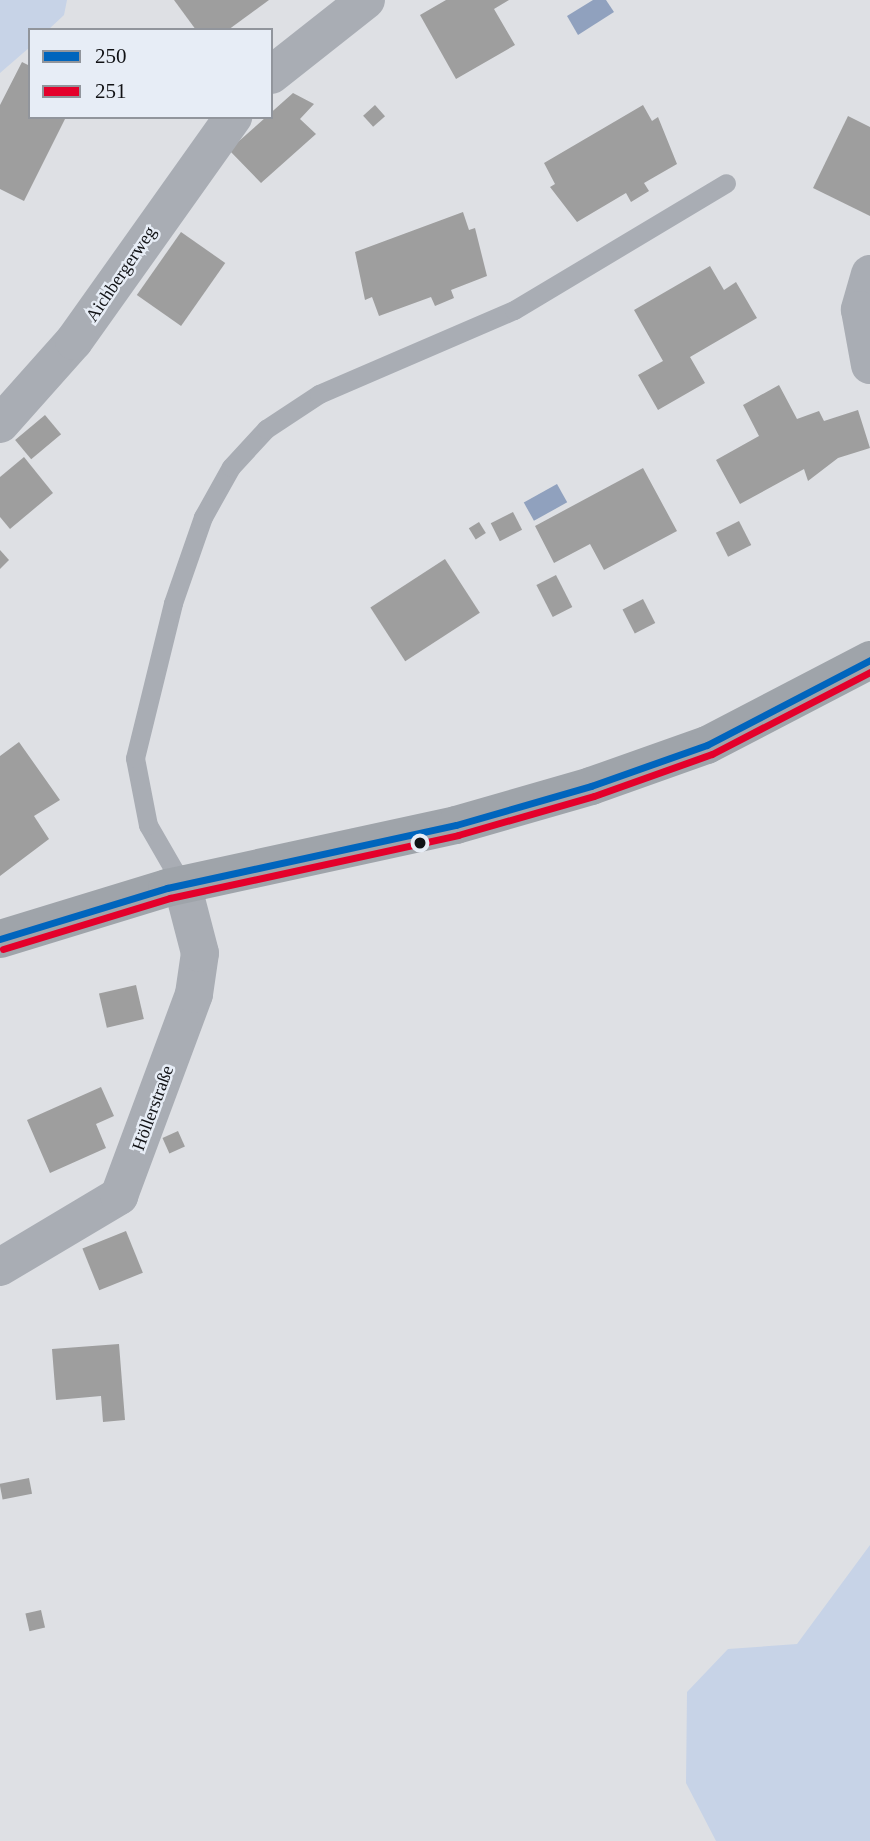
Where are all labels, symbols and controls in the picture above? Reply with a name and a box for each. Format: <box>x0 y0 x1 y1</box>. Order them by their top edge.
legend <box>28 28 273 119</box>
text: 250 <box>95 44 127 68</box>
text: 251 <box>95 79 127 103</box>
street label: Aichbergerweg <box>81 222 161 326</box>
unlabelled marker <box>413 836 427 850</box>
street label: Höllerstraße <box>128 1063 178 1153</box>

